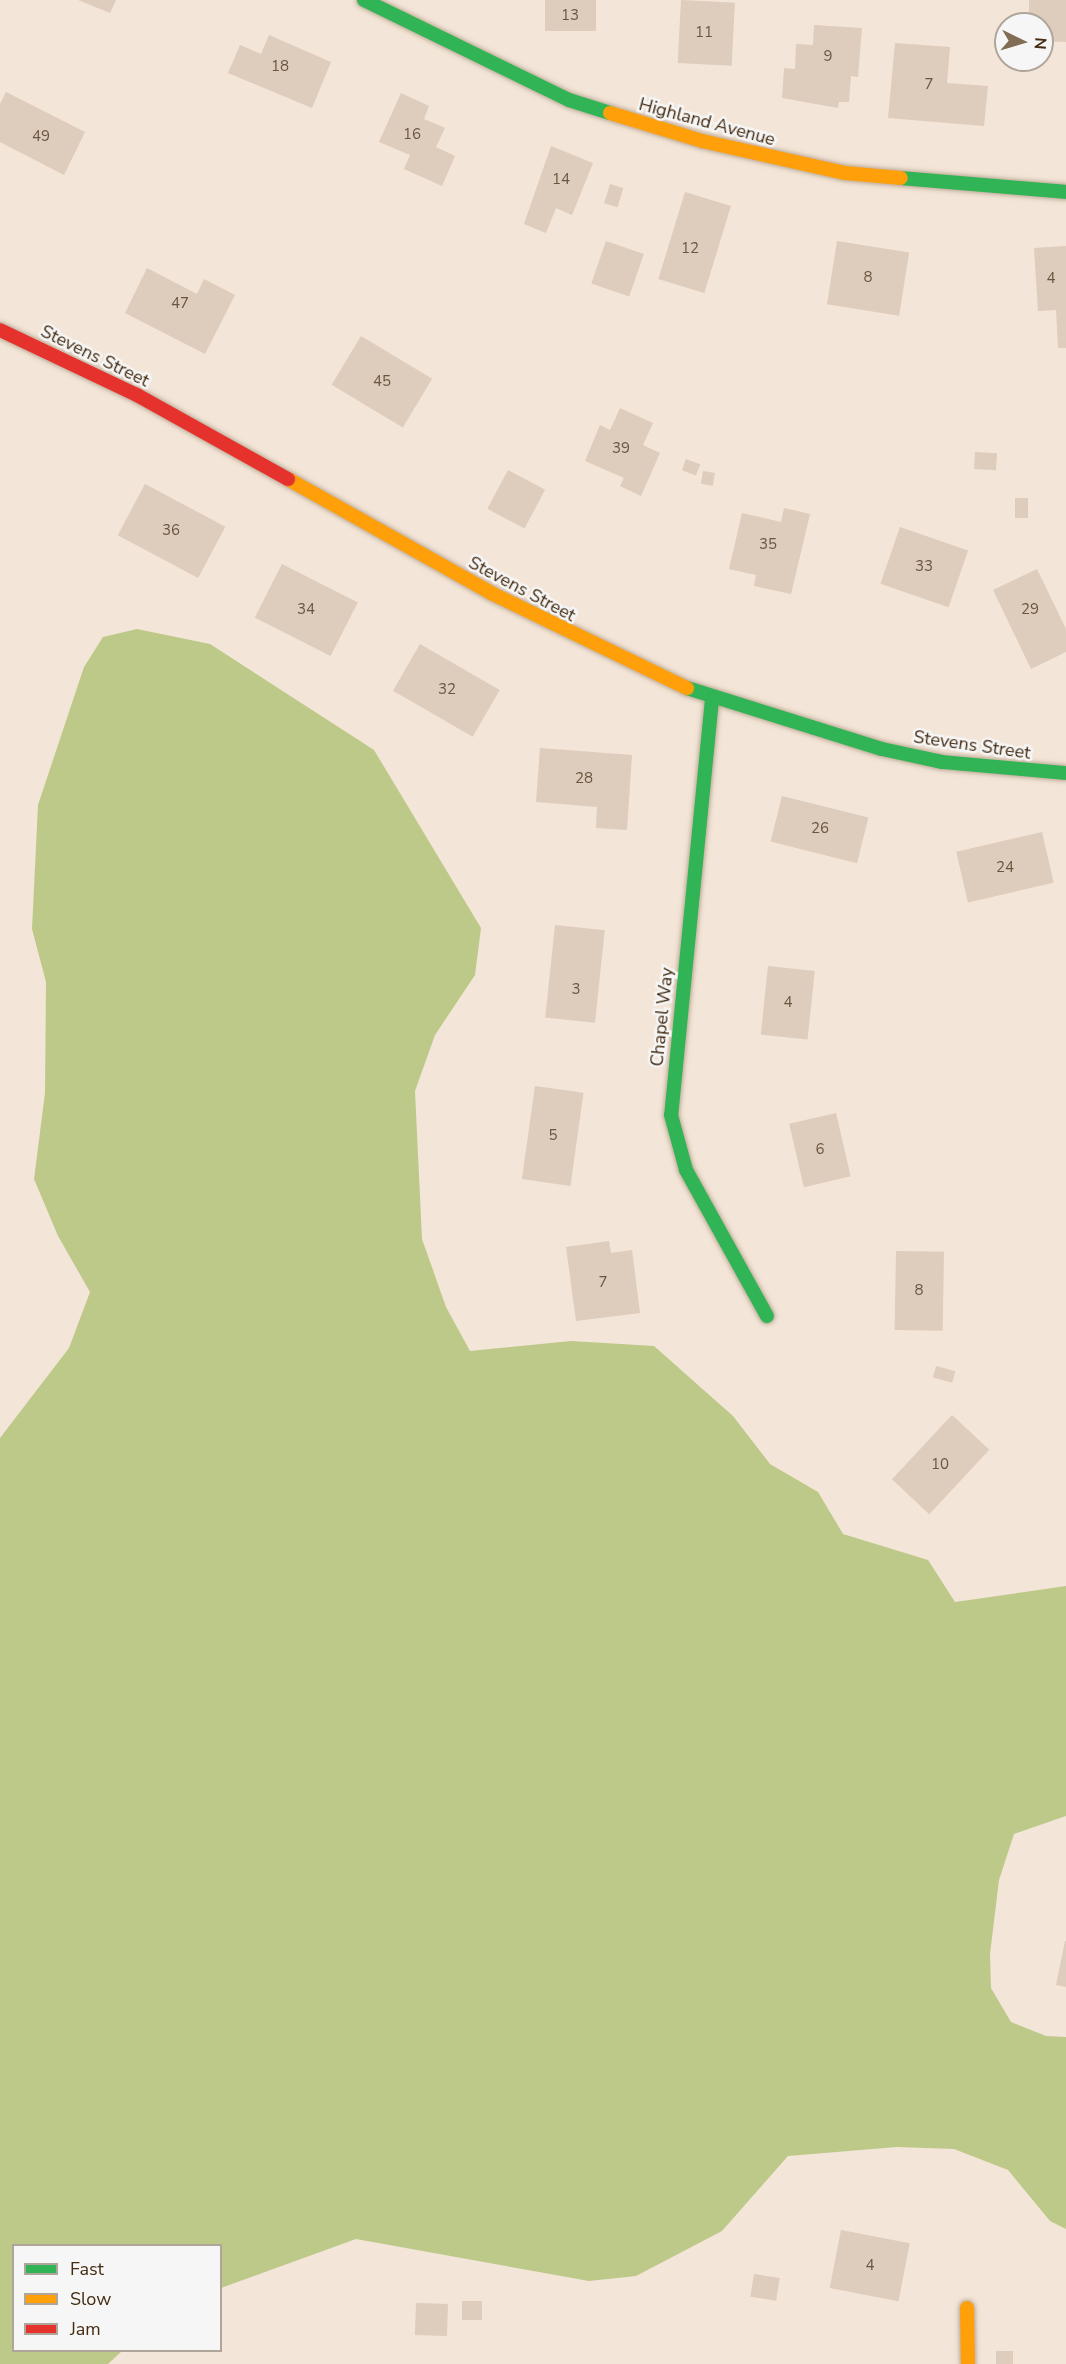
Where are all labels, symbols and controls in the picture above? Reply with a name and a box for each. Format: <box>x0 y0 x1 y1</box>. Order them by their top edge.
house number: 13 <box>561 7 579 25</box>
north arrow <box>994 12 1054 72</box>
house number: 11 <box>695 24 713 42</box>
text: N <box>1028 36 1051 50</box>
house number: 9 <box>824 48 832 66</box>
house number: 18 <box>271 58 289 76</box>
house number: 7 <box>925 76 933 94</box>
street label: Highland Avenue <box>637 93 777 151</box>
house number: 16 <box>403 126 421 144</box>
house number: 49 <box>32 128 50 146</box>
house number: 14 <box>552 171 570 189</box>
house number: 12 <box>681 240 699 258</box>
house number: 8 <box>864 269 872 287</box>
house number: 4 <box>1047 270 1055 288</box>
house number: 47 <box>171 295 189 313</box>
street label: Stevens Street <box>37 320 153 392</box>
house number: 45 <box>373 373 391 391</box>
house number: 39 <box>612 440 630 458</box>
house number: 36 <box>162 522 180 540</box>
house number: 35 <box>759 536 777 554</box>
street label: Stevens Street <box>465 552 579 626</box>
house number: 33 <box>915 558 933 576</box>
house number: 34 <box>297 601 315 619</box>
house number: 29 <box>1021 601 1039 619</box>
house number: 32 <box>438 681 456 699</box>
street label: Stevens Street <box>912 726 1032 764</box>
house number: 28 <box>575 770 593 788</box>
house number: 26 <box>811 820 829 838</box>
house number: 24 <box>996 859 1014 877</box>
street label: Chapel Way <box>646 966 678 1068</box>
house number: 3 <box>572 981 580 999</box>
house number: 4 <box>784 994 792 1012</box>
house number: 5 <box>549 1127 557 1145</box>
house number: 6 <box>816 1141 824 1159</box>
house number: 7 <box>599 1274 607 1292</box>
house number: 8 <box>915 1282 923 1300</box>
house number: 10 <box>931 1456 949 1474</box>
legend <box>12 2244 222 2352</box>
text: Fast <box>70 2257 104 2281</box>
house number: 4 <box>866 2257 874 2275</box>
text: Slow <box>70 2287 111 2311</box>
text: Jam <box>70 2317 101 2341</box>

